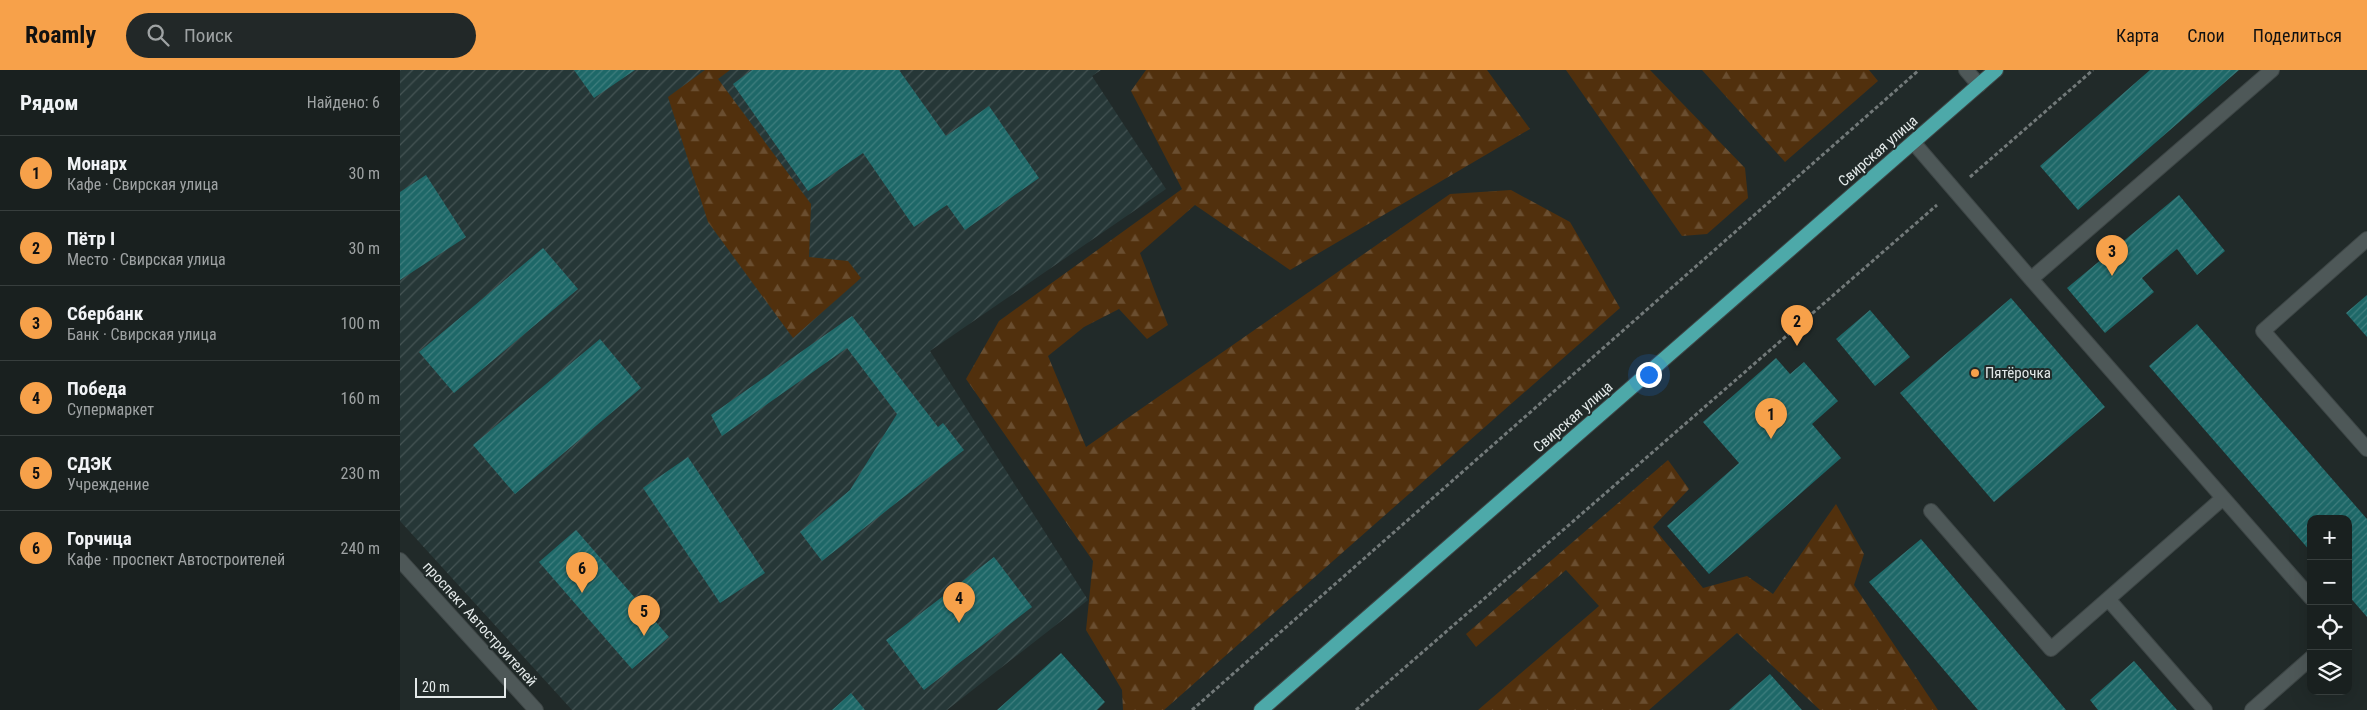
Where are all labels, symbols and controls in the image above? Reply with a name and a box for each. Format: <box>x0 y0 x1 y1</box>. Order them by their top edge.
search box <box>126 13 476 58</box>
text: Roamly <box>25 21 96 49</box>
icon: search <box>144 21 172 49</box>
text: Поиск <box>184 24 233 47</box>
text: Карта <box>2116 25 2159 46</box>
text: Слои <box>2187 25 2225 46</box>
text: Поделиться <box>2253 25 2342 46</box>
text: Рядом <box>20 91 79 115</box>
text: Найдено: 6 <box>307 93 380 112</box>
street label: Свирская улица <box>1835 112 1921 190</box>
text: Монарх <box>67 152 127 175</box>
text: 1 <box>32 164 40 183</box>
text: 30 m <box>348 164 380 183</box>
text: Кафе · Свирская улица <box>67 175 218 194</box>
text: Пётр I <box>67 227 115 250</box>
pin: 3 <box>2096 235 2128 276</box>
text: 2 <box>32 239 40 258</box>
text: 30 m <box>348 239 380 258</box>
text: Место · Свирская улица <box>67 250 226 269</box>
text: Сбербанк <box>67 302 143 325</box>
pin: 2 <box>1781 305 1813 346</box>
text: 3 <box>32 314 40 333</box>
text: 100 m <box>341 314 380 333</box>
text: Банк · Свирская улица <box>67 325 217 344</box>
your location <box>1636 362 1662 388</box>
place label: Пятёрочка <box>1985 364 2051 382</box>
marker: Пятёрочка <box>1969 367 1981 379</box>
text: Победа <box>67 377 126 400</box>
street label: Свирская улица <box>1530 378 1616 456</box>
text: 4 <box>32 389 40 408</box>
text: 160 m <box>341 389 380 408</box>
pin: 1 <box>1755 398 1787 439</box>
text: Супермаркет <box>67 400 154 419</box>
text: СДЭК <box>67 452 112 475</box>
text: 5 <box>32 464 40 483</box>
text: 230 m <box>341 464 380 483</box>
text: Учреждение <box>67 475 149 494</box>
map controls <box>2307 515 2352 695</box>
button: + <box>2307 515 2352 560</box>
text: Горчица <box>67 527 132 550</box>
text: 6 <box>32 539 40 558</box>
text: 240 m <box>341 539 380 558</box>
text: Кафе · проспект Автостроителей <box>67 550 285 569</box>
pin: 6 <box>566 552 598 593</box>
street label: проспект Автостроителей <box>419 558 541 690</box>
button: − <box>2307 560 2352 605</box>
pin: 4 <box>943 582 975 623</box>
pin: 5 <box>628 595 660 636</box>
button: locate <box>2307 605 2352 650</box>
button: layers <box>2307 650 2352 695</box>
scale bar <box>415 675 506 698</box>
text: 20 m <box>422 679 450 695</box>

